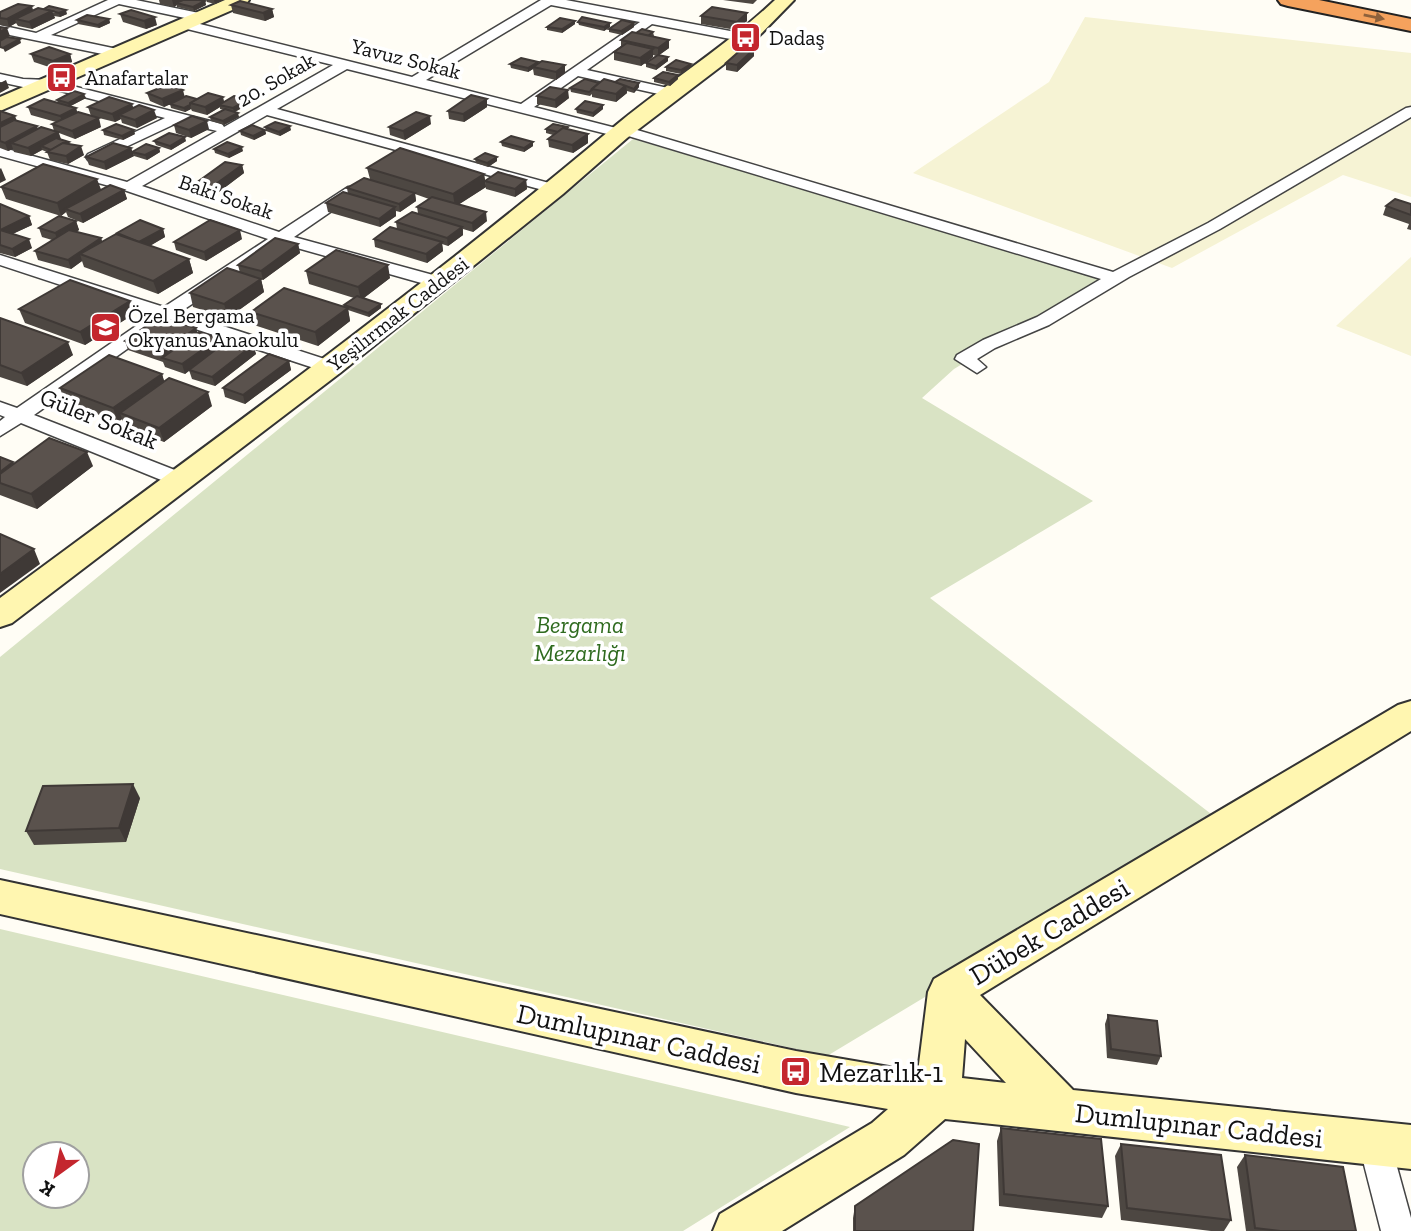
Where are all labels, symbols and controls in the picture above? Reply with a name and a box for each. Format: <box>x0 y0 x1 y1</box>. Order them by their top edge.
one-way arrow <box>1363 12 1385 23</box>
bus stop icon: Dadaş <box>729 21 763 55</box>
place label: Dadaş <box>769 25 825 50</box>
street label: Yavuz Sokak <box>348 33 464 84</box>
street label: 20. Sokak <box>232 47 319 112</box>
bus stop icon: Anafartalar <box>45 61 79 95</box>
place label: Anafartalar <box>85 65 189 90</box>
street label: Baki Sokak <box>176 169 277 224</box>
street label: Yeşilırmak Caddesi <box>321 251 473 377</box>
place label: Özel Bergama Okyanus Anaokulu <box>128 303 299 352</box>
school or university icon: Özel Bergama Okyanus Anaokulu <box>88 311 122 345</box>
street label: Güler Sokak <box>36 382 163 455</box>
park label: Bergama Mezarlığı <box>534 610 626 667</box>
street label: Dübek Caddesi <box>964 871 1135 992</box>
street label: Dumlupınar Caddesi <box>514 996 764 1081</box>
bus stop icon: Mezarlık-1 <box>779 1055 813 1089</box>
place label: Mezarlık-1 <box>819 1056 943 1089</box>
street label: Dumlupınar Caddesi <box>1073 1096 1325 1155</box>
north arrow <box>21 1140 91 1210</box>
text: K <box>35 1176 59 1202</box>

